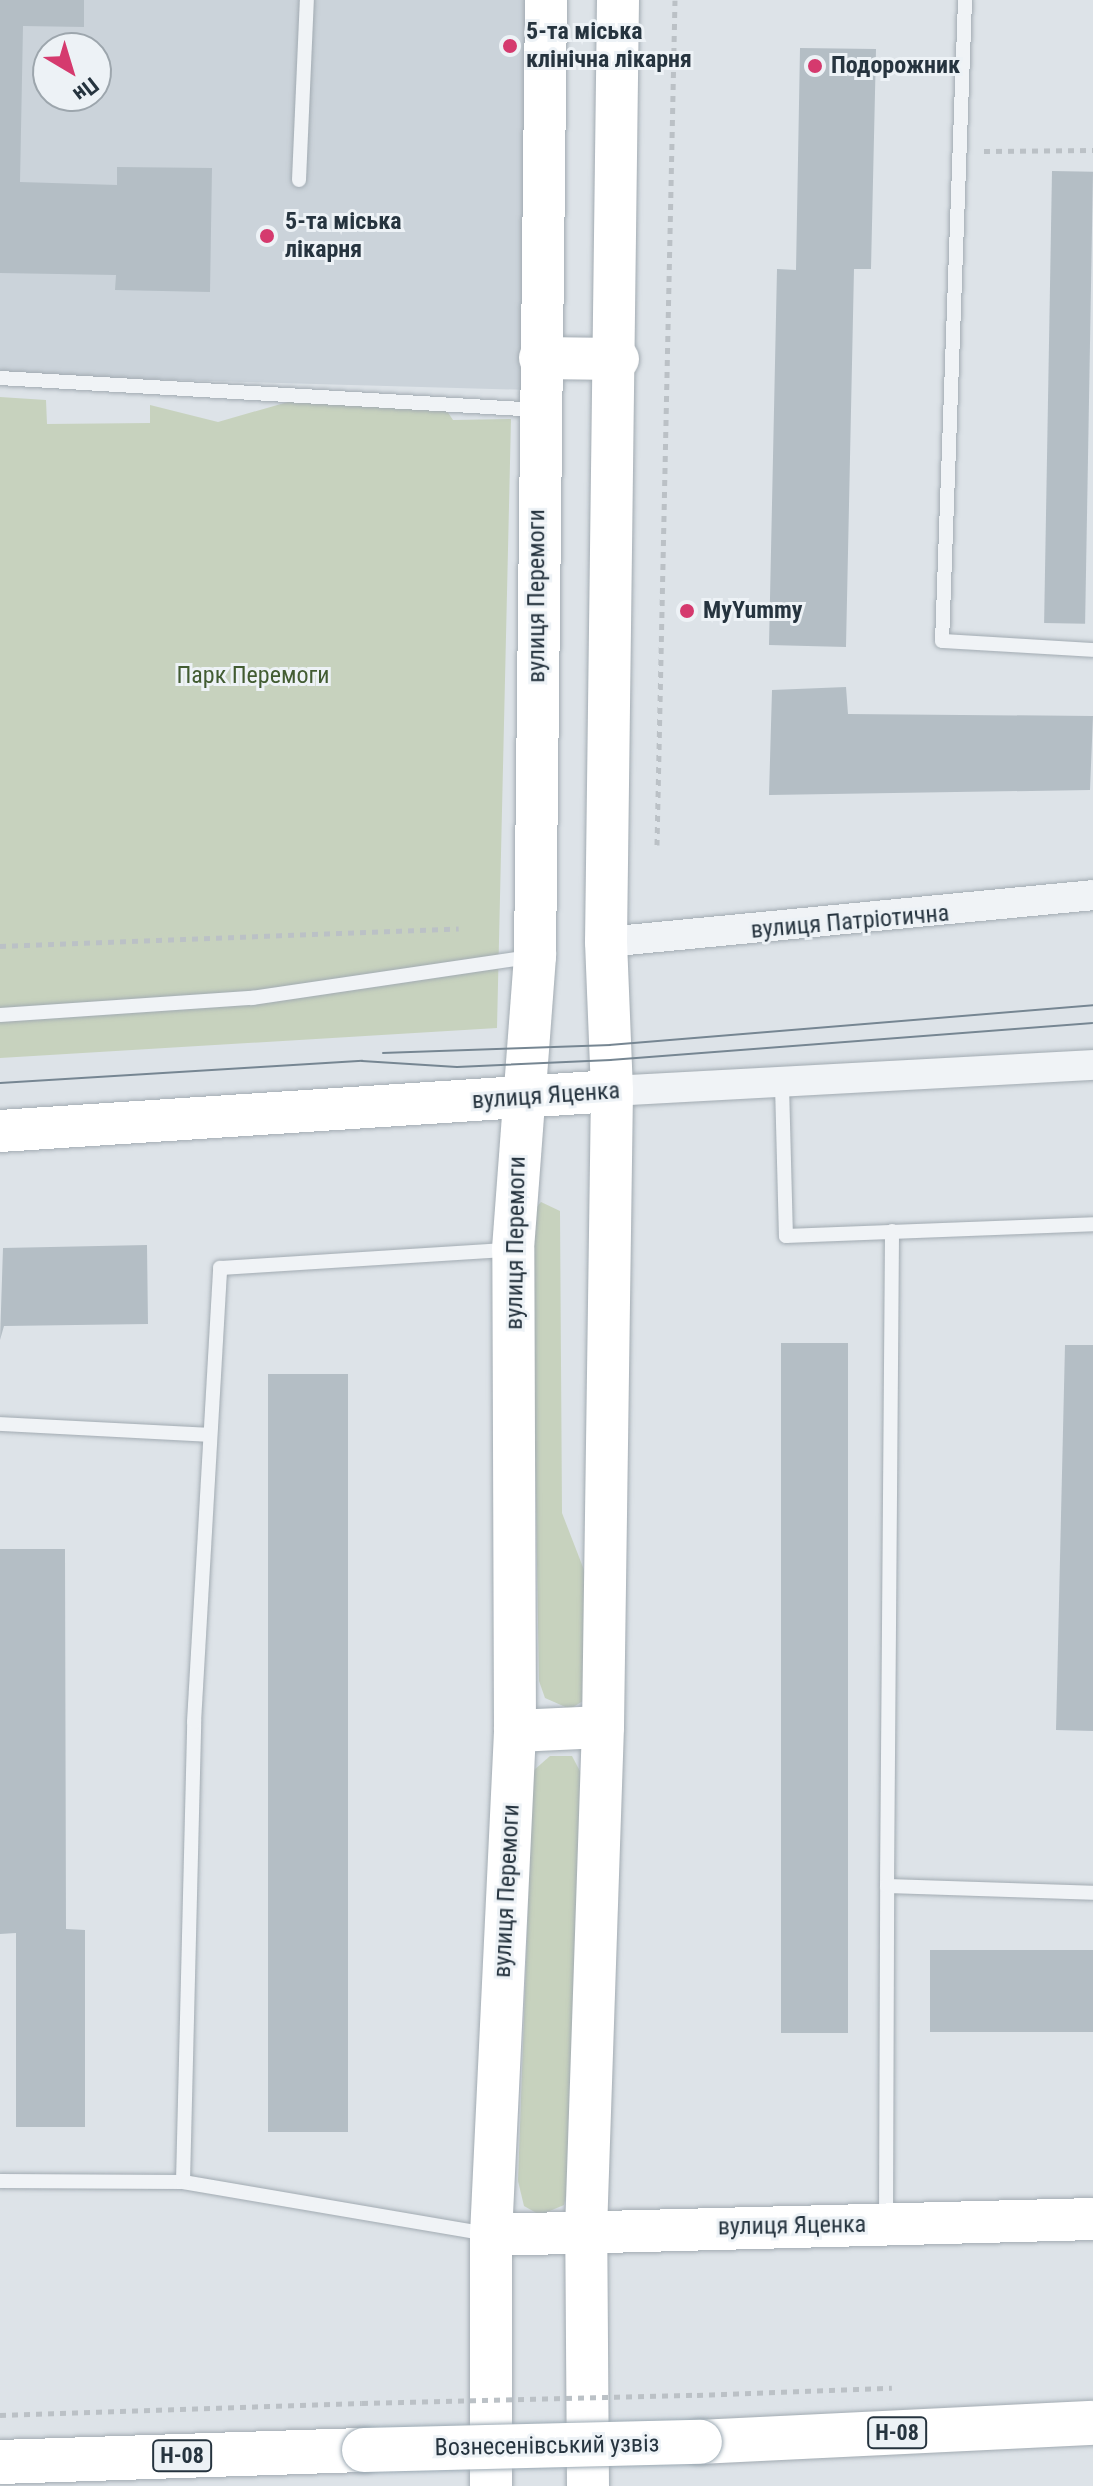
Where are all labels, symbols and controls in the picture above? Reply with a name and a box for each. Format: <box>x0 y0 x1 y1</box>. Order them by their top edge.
place label: 5-та міська клінічна лікарня <box>526 18 692 74</box>
north arrow <box>32 32 112 112</box>
marker: 5-та міська клінічна лікарня <box>501 37 519 55</box>
place label: Подорожник <box>831 52 960 80</box>
marker: Подорожник <box>806 57 824 75</box>
text: Пн <box>69 72 103 107</box>
place label: 5-та міська лікарня <box>285 208 402 264</box>
marker: 5-та міська лікарня <box>256 225 278 247</box>
street label: вулиця Перемоги <box>523 509 551 683</box>
place label: MyYummy <box>703 597 803 625</box>
marker: MyYummy <box>678 602 696 620</box>
park label: Парк Перемоги <box>176 662 330 690</box>
street label: вулиця Патріотична <box>750 899 950 945</box>
street label: вулиця Яценка <box>471 1076 621 1116</box>
street label: вулиця Перемоги <box>500 1156 532 1330</box>
street label: вулиця Перемоги <box>488 1804 526 1978</box>
street label: вулиця Яценка <box>718 2210 866 2242</box>
road number: Н-08 <box>867 2415 927 2451</box>
street label: Вознесенівський узвіз <box>434 2430 660 2462</box>
road number: Н-08 <box>152 2438 212 2474</box>

